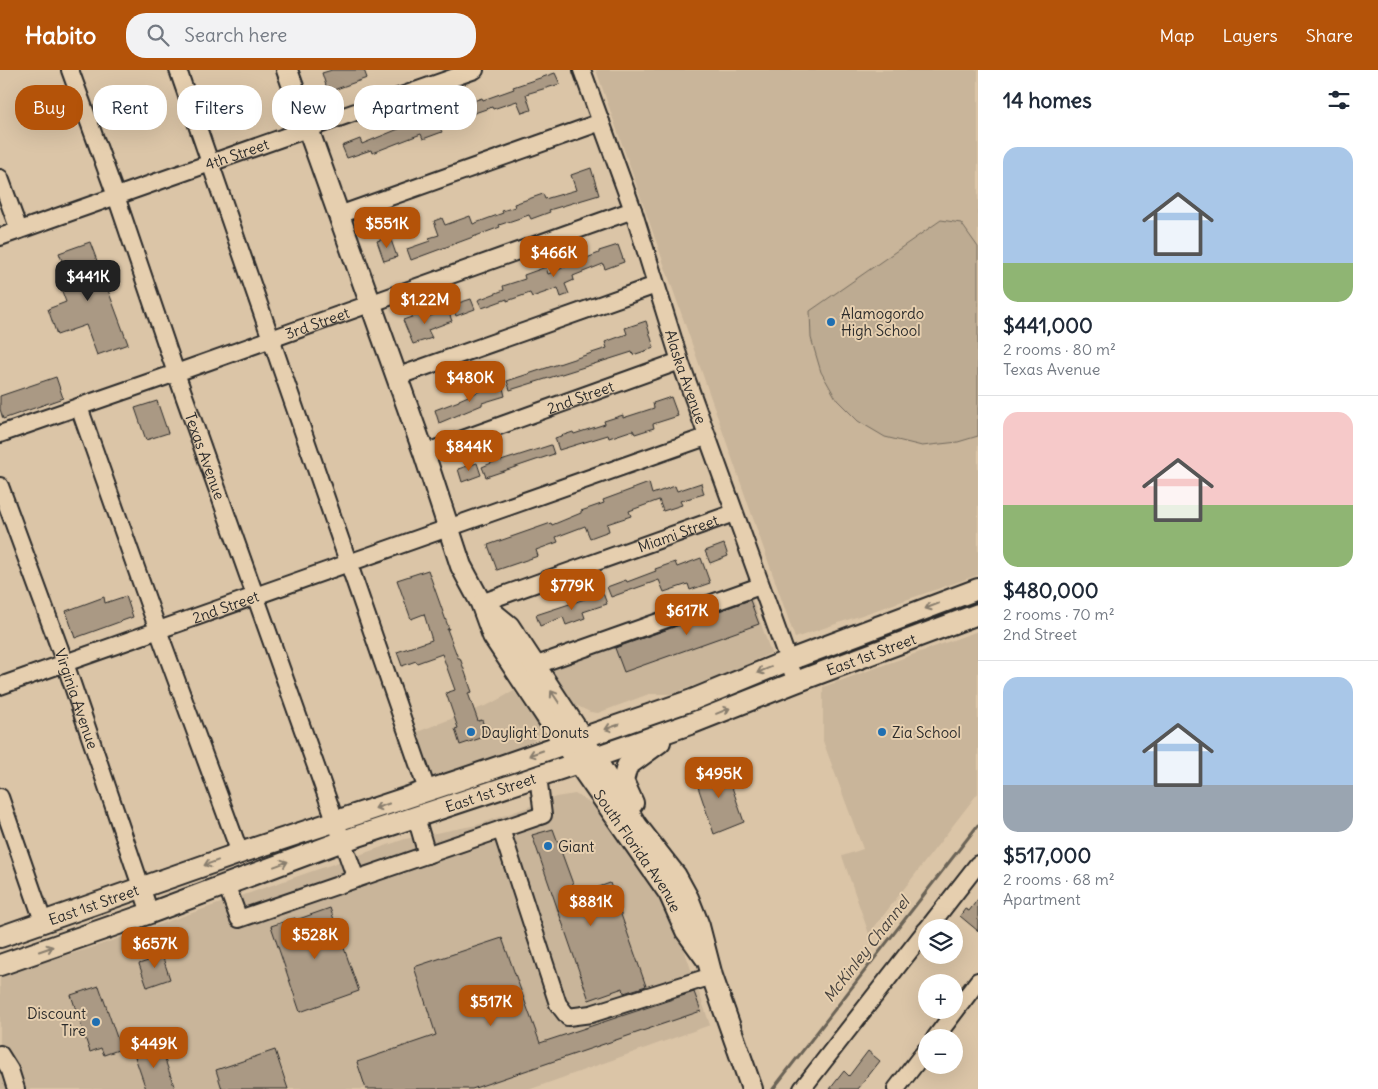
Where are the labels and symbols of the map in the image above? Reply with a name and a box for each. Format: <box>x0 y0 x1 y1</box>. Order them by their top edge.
street label: 4th Street <box>202 134 271 174</box>
pin: $551K <box>352 206 422 249</box>
pin: $466K <box>519 236 589 278</box>
pin: $441K <box>53 260 123 302</box>
pin: $1.22M <box>384 282 466 325</box>
street label: 3rd Street <box>282 303 352 343</box>
place label: Alamogordo High School <box>841 304 924 340</box>
marker: Alamogordo High School <box>825 316 837 328</box>
street label: Alaska Avenue <box>661 327 711 426</box>
pin: $480K <box>435 360 505 403</box>
street label: 2nd Street <box>544 376 616 418</box>
street label: Texas Avenue <box>181 410 230 502</box>
pin: $844K <box>434 430 504 472</box>
street label: Miami Street <box>635 510 721 556</box>
pin: $779K <box>537 568 607 611</box>
street label: 2nd Street <box>190 586 261 627</box>
pin: $617K <box>652 594 722 636</box>
one-way arrow <box>925 602 941 611</box>
street label: East 1st Street <box>824 629 918 679</box>
street label: Virginia Avenue <box>51 646 103 751</box>
one-way arrow <box>757 666 772 675</box>
one-way arrow <box>549 690 560 704</box>
one-way arrow <box>715 705 730 714</box>
place label: Daylight Donuts <box>481 723 589 742</box>
one-way arrow <box>605 723 620 732</box>
place label: Zia School <box>892 723 961 742</box>
marker: Daylight Donuts <box>465 726 477 738</box>
marker: Zia School <box>876 726 888 738</box>
one-way arrow <box>529 749 544 758</box>
pin: $495K <box>684 756 754 799</box>
street label: East 1st Street <box>443 768 538 816</box>
street label: South Florida Avenue <box>590 786 686 915</box>
one-way arrow <box>375 802 390 811</box>
place label: Giant <box>558 837 594 856</box>
marker: Giant <box>542 840 554 852</box>
one-way arrow <box>204 859 220 868</box>
one-way arrow <box>273 859 288 868</box>
street label: East 1st Street <box>46 880 141 929</box>
pin: $881K <box>556 884 626 927</box>
water label: McKinley Channel <box>819 890 915 1006</box>
pin: $528K <box>280 918 350 960</box>
pin: $657K <box>120 926 190 969</box>
one-way arrow <box>38 944 53 953</box>
pin: $517K <box>456 984 526 1027</box>
place label: Discount Tire <box>27 1004 86 1040</box>
marker: Discount Tire <box>90 1016 102 1028</box>
pin: $449K <box>119 1026 189 1069</box>

